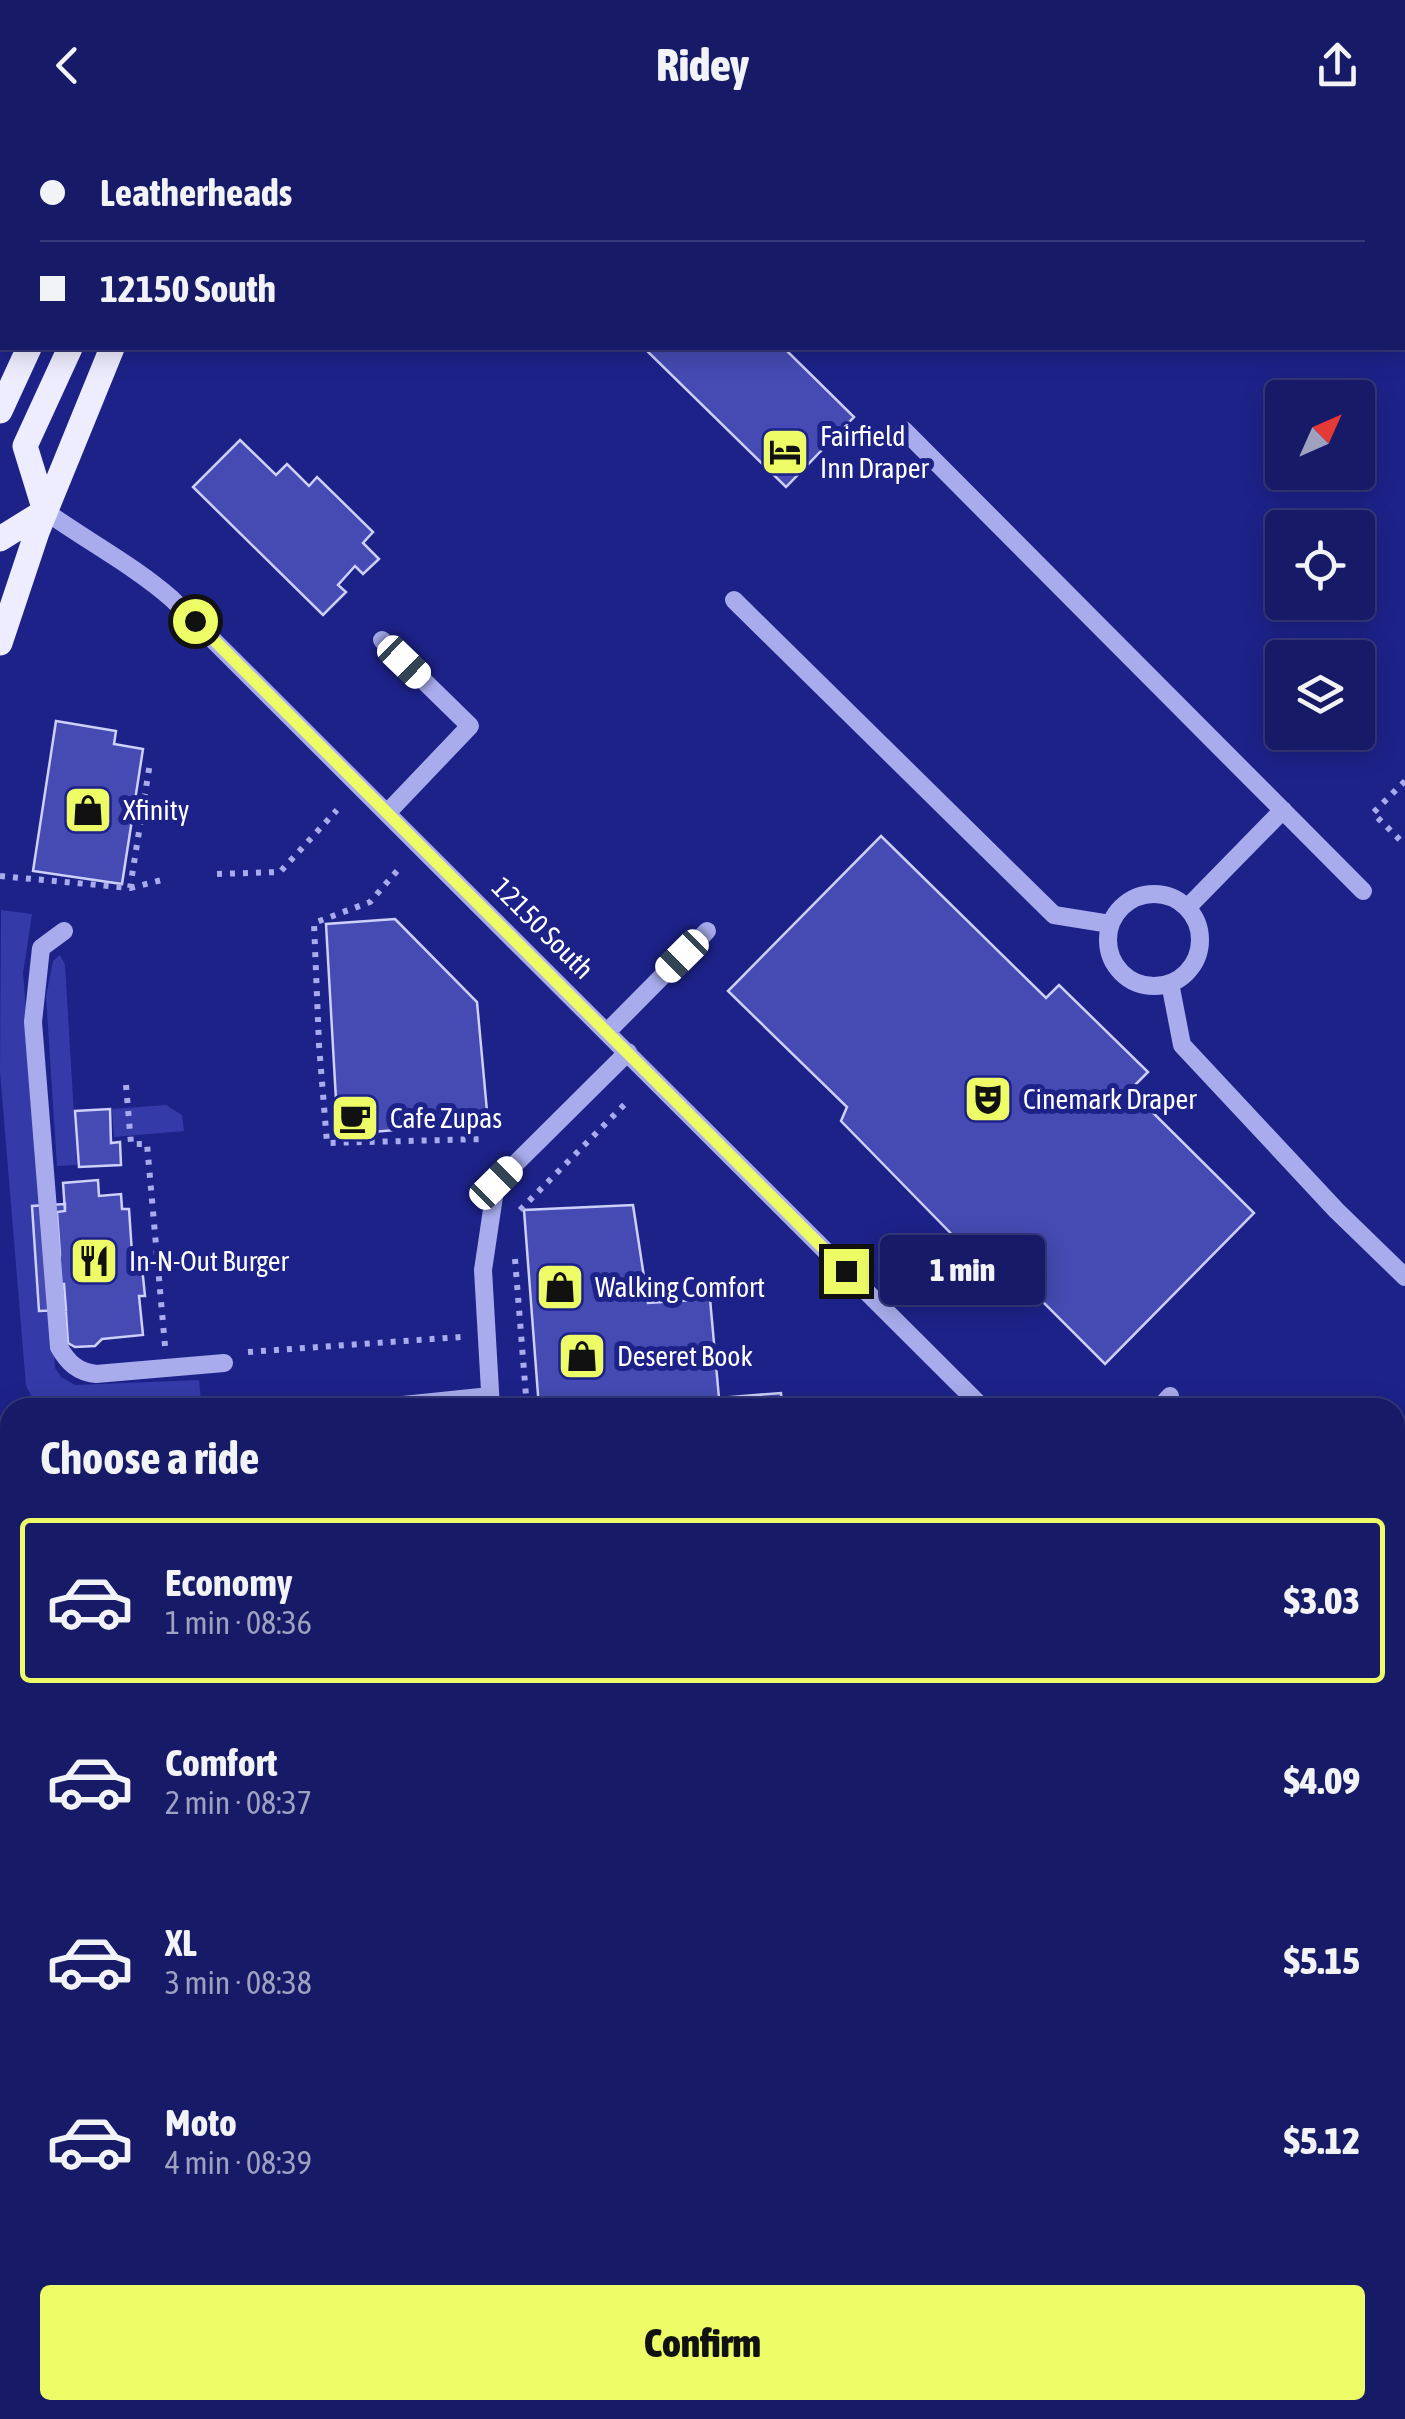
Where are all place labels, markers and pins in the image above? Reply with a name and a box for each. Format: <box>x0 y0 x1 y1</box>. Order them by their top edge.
place label: Fairfield Inn Draper <box>820 420 930 484</box>
hotel icon: Fairfield Inn Draper <box>759 426 811 478</box>
shop icon: Xfinity <box>62 784 114 836</box>
place label: Xfinity <box>123 794 189 826</box>
theatre icon: Cinemark Draper <box>962 1073 1014 1125</box>
place label: Cinemark Draper <box>1023 1083 1197 1115</box>
cafe icon: Cafe Zupas <box>329 1092 381 1144</box>
place label: Cafe Zupas <box>390 1102 502 1134</box>
restaurant icon: In-N-Out Burger <box>68 1235 120 1287</box>
place label: In-N-Out Burger <box>129 1245 289 1277</box>
shop icon: Walking Comfort <box>534 1261 586 1313</box>
place label: Walking Comfort <box>595 1271 765 1303</box>
shop icon: Deseret Book <box>556 1330 608 1382</box>
place label: Deseret Book <box>617 1340 753 1372</box>

